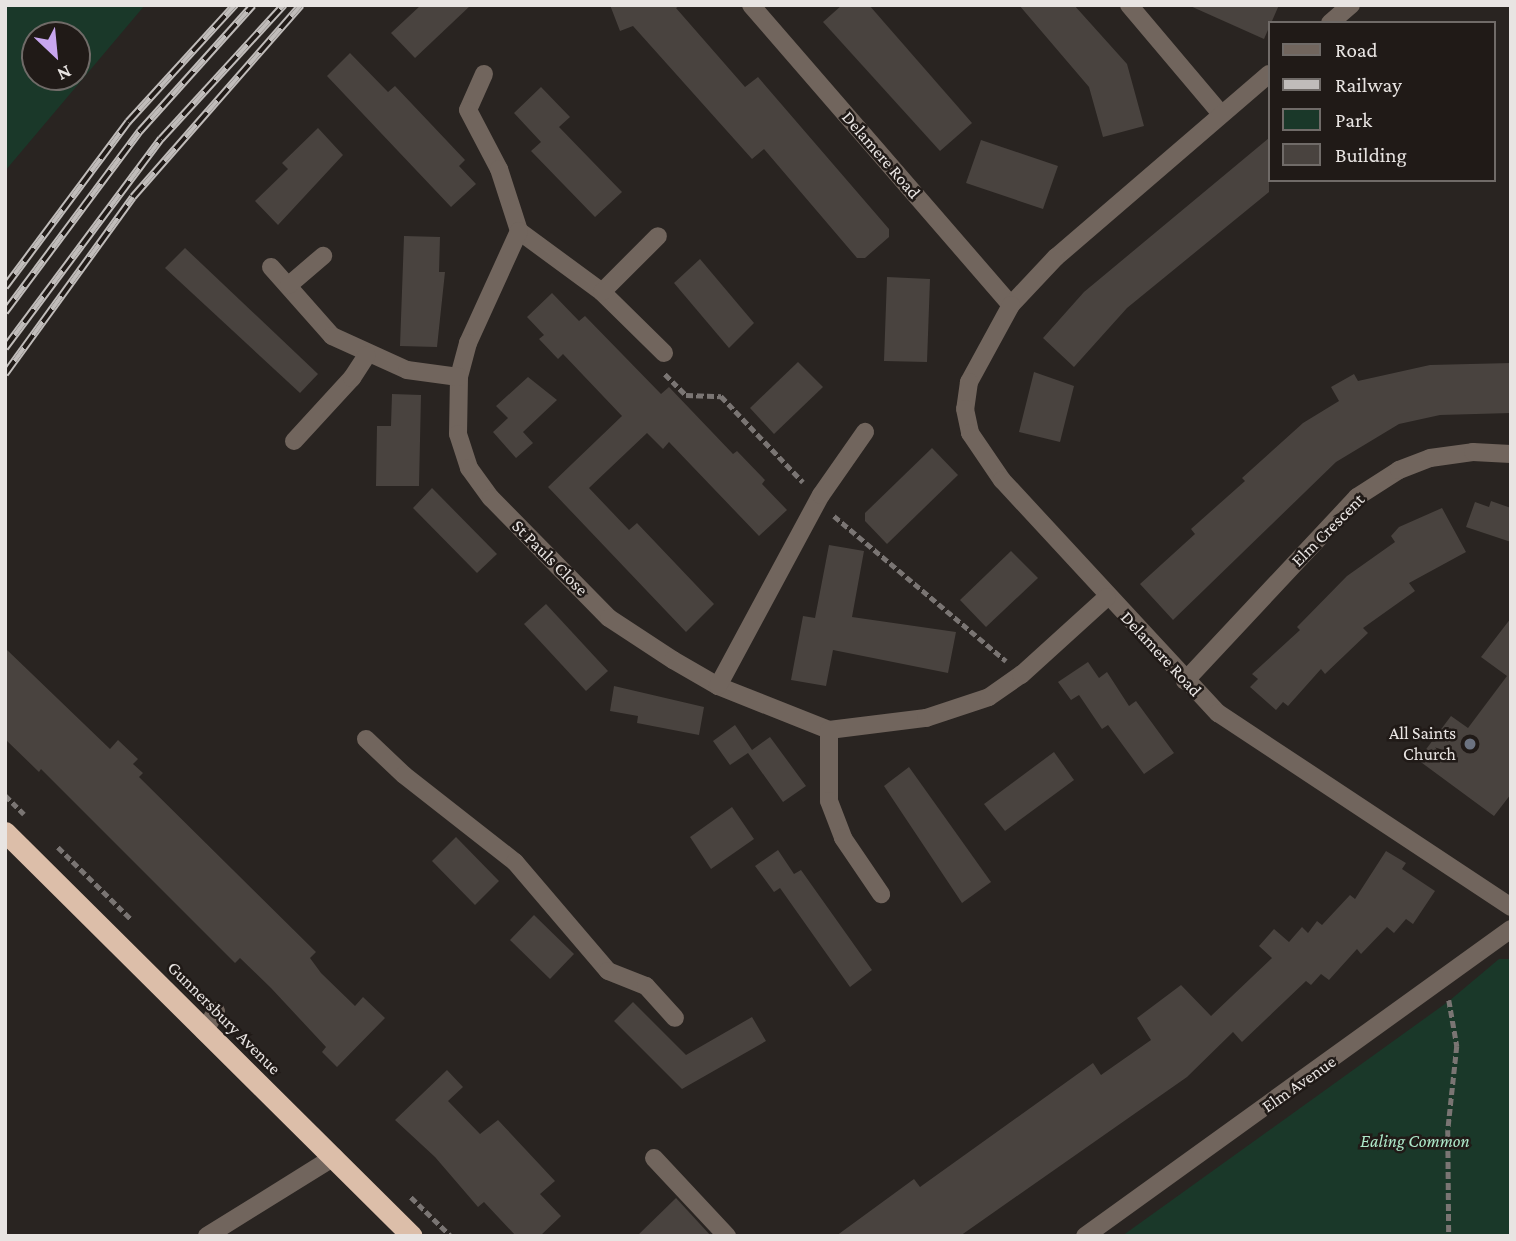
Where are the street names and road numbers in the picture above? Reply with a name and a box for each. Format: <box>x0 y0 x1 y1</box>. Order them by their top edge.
street label: Delamere Road <box>837 107 925 203</box>
street label: Elm Crescent <box>1287 489 1369 571</box>
street label: St Pauls Close <box>507 515 593 601</box>
street label: Delamere Road <box>1116 607 1206 701</box>
street label: Gunnersbury Avenue <box>163 957 285 1079</box>
street label: Elm Avenue <box>1258 1051 1340 1117</box>

